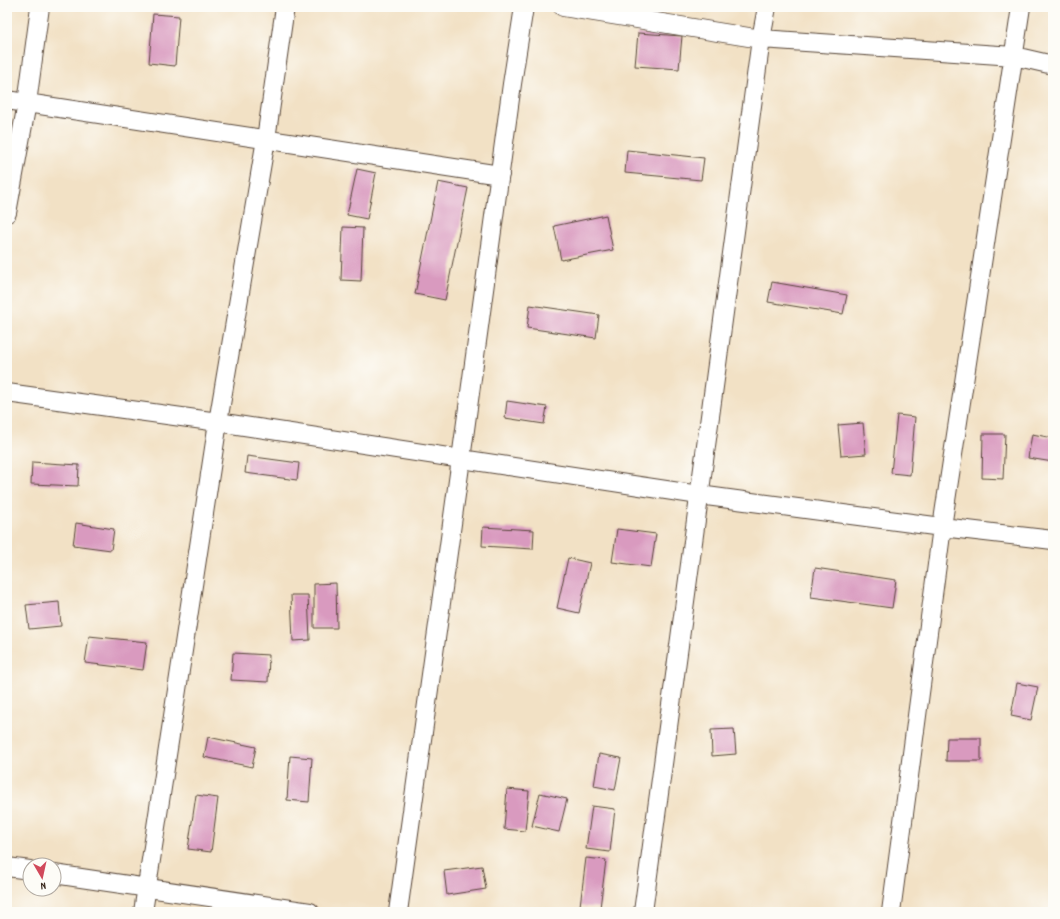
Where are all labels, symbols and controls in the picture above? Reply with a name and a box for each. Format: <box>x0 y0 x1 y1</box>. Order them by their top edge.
north arrow <box>22 857 62 897</box>
text: N <box>39 877 47 893</box>

